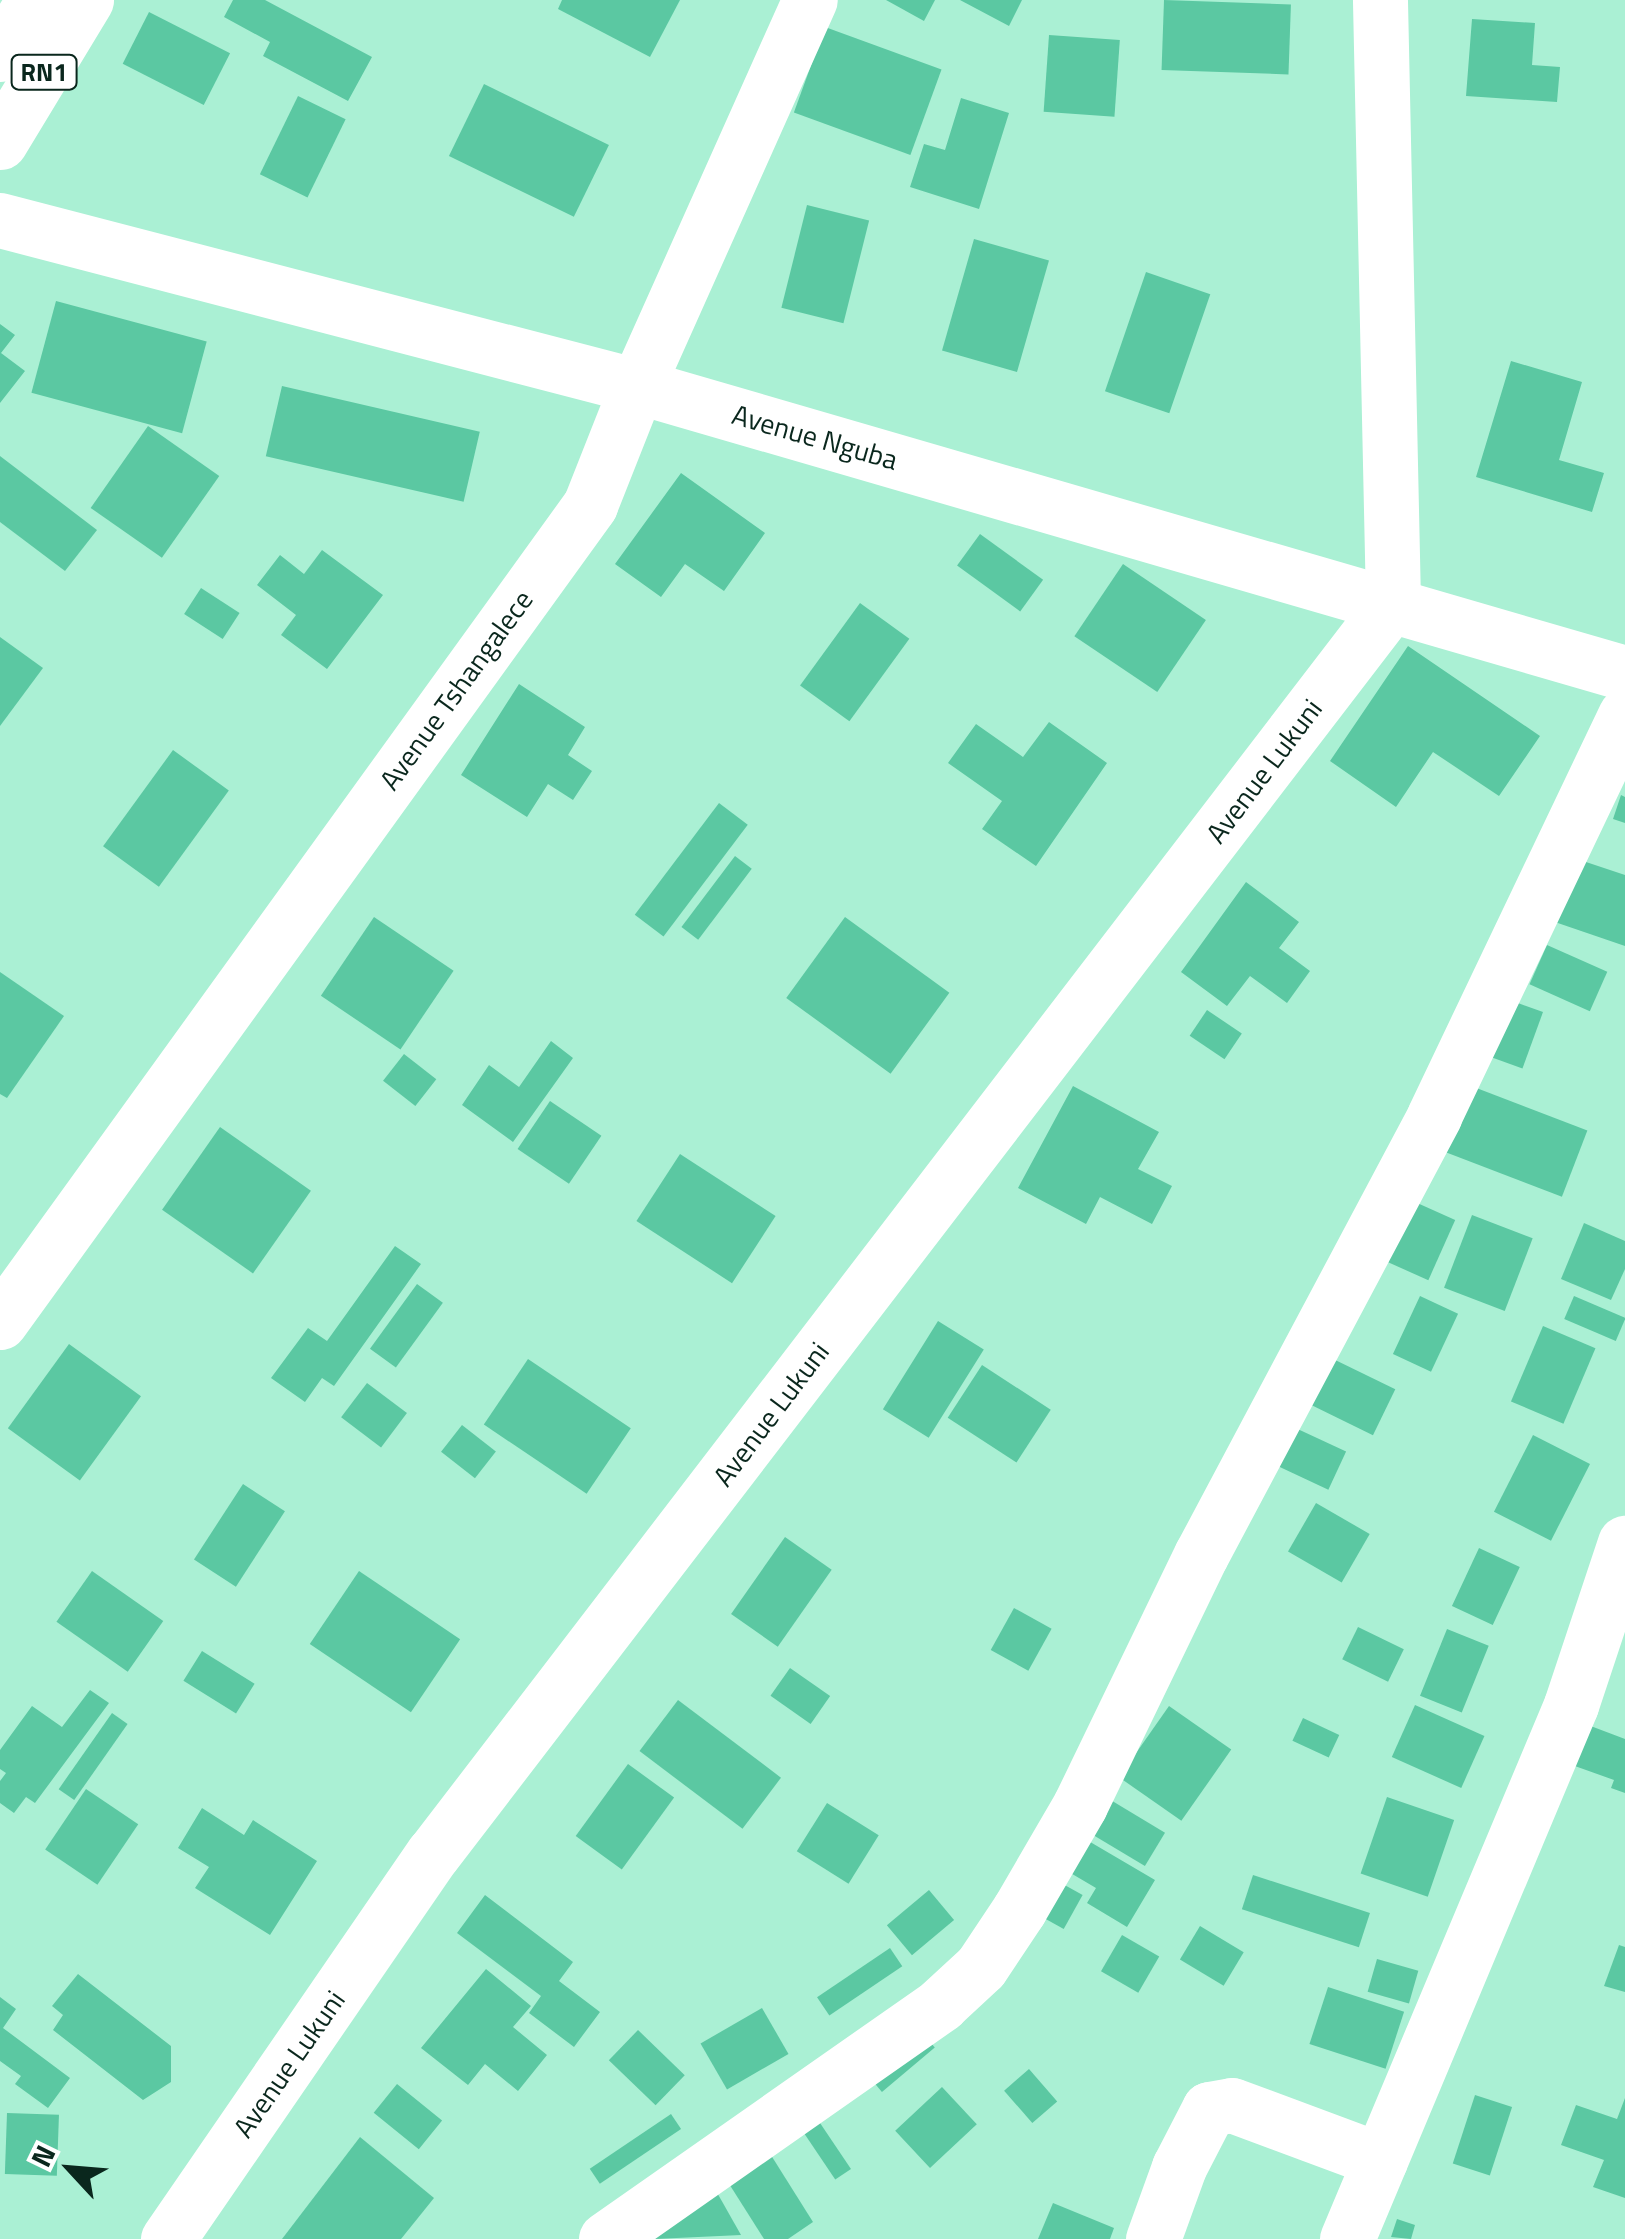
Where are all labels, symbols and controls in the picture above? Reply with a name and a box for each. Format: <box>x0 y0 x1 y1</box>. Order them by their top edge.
road number: RN1 <box>9 52 79 92</box>
street label: Avenue Nguba <box>728 397 902 477</box>
street label: Avenue Tshangalece <box>372 584 540 796</box>
street label: Avenue Lukuni <box>1199 692 1329 850</box>
street label: Avenue Lukuni <box>706 1335 836 1493</box>
street label: Avenue Lukuni <box>226 1984 352 2144</box>
north arrow <box>20 2119 120 2219</box>
text: N <box>19 2137 66 2174</box>

